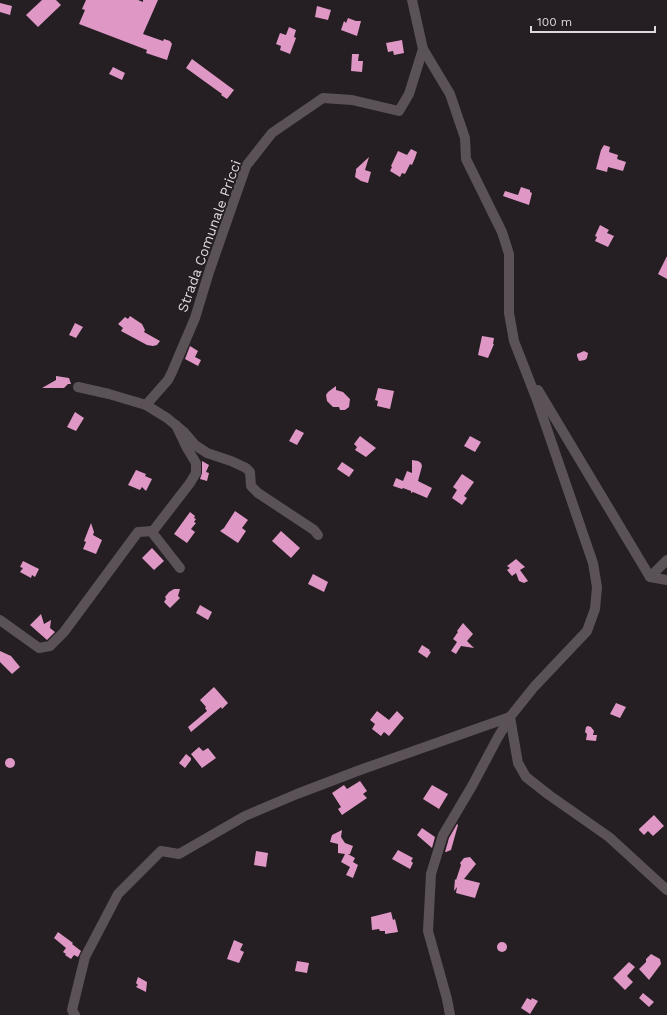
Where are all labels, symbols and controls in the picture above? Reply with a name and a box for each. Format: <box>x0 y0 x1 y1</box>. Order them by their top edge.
scale bar <box>531 8 655 34</box>
text: 100 m <box>537 15 572 29</box>
street label: Strada Comunale Pricci <box>174 158 244 314</box>

